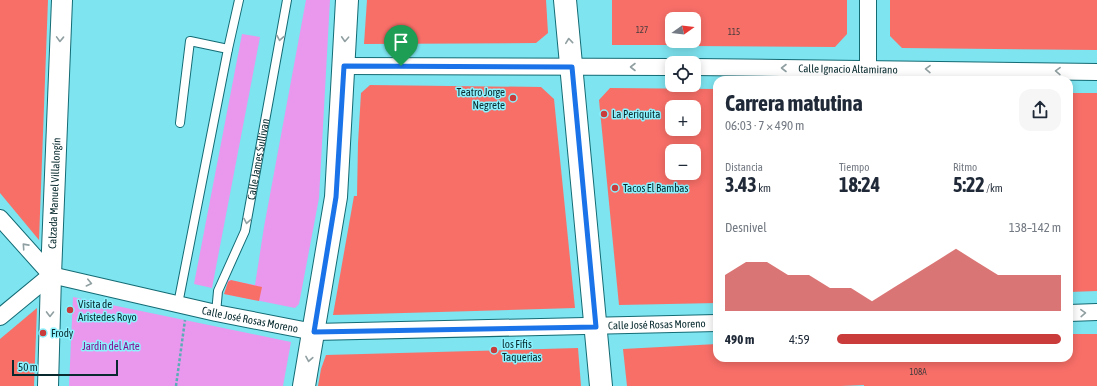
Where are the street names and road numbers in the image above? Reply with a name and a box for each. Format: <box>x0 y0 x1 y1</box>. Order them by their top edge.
street label: Calle Ignacio Altamirano <box>798 62 898 76</box>
street label: Calle James Sullivan <box>245 117 271 201</box>
street label: Calzada Manuel Villalongín <box>46 137 62 249</box>
street label: Calle José Rosas Moreno <box>201 304 299 335</box>
street label: Calle José Rosas Moreno <box>608 317 706 331</box>

